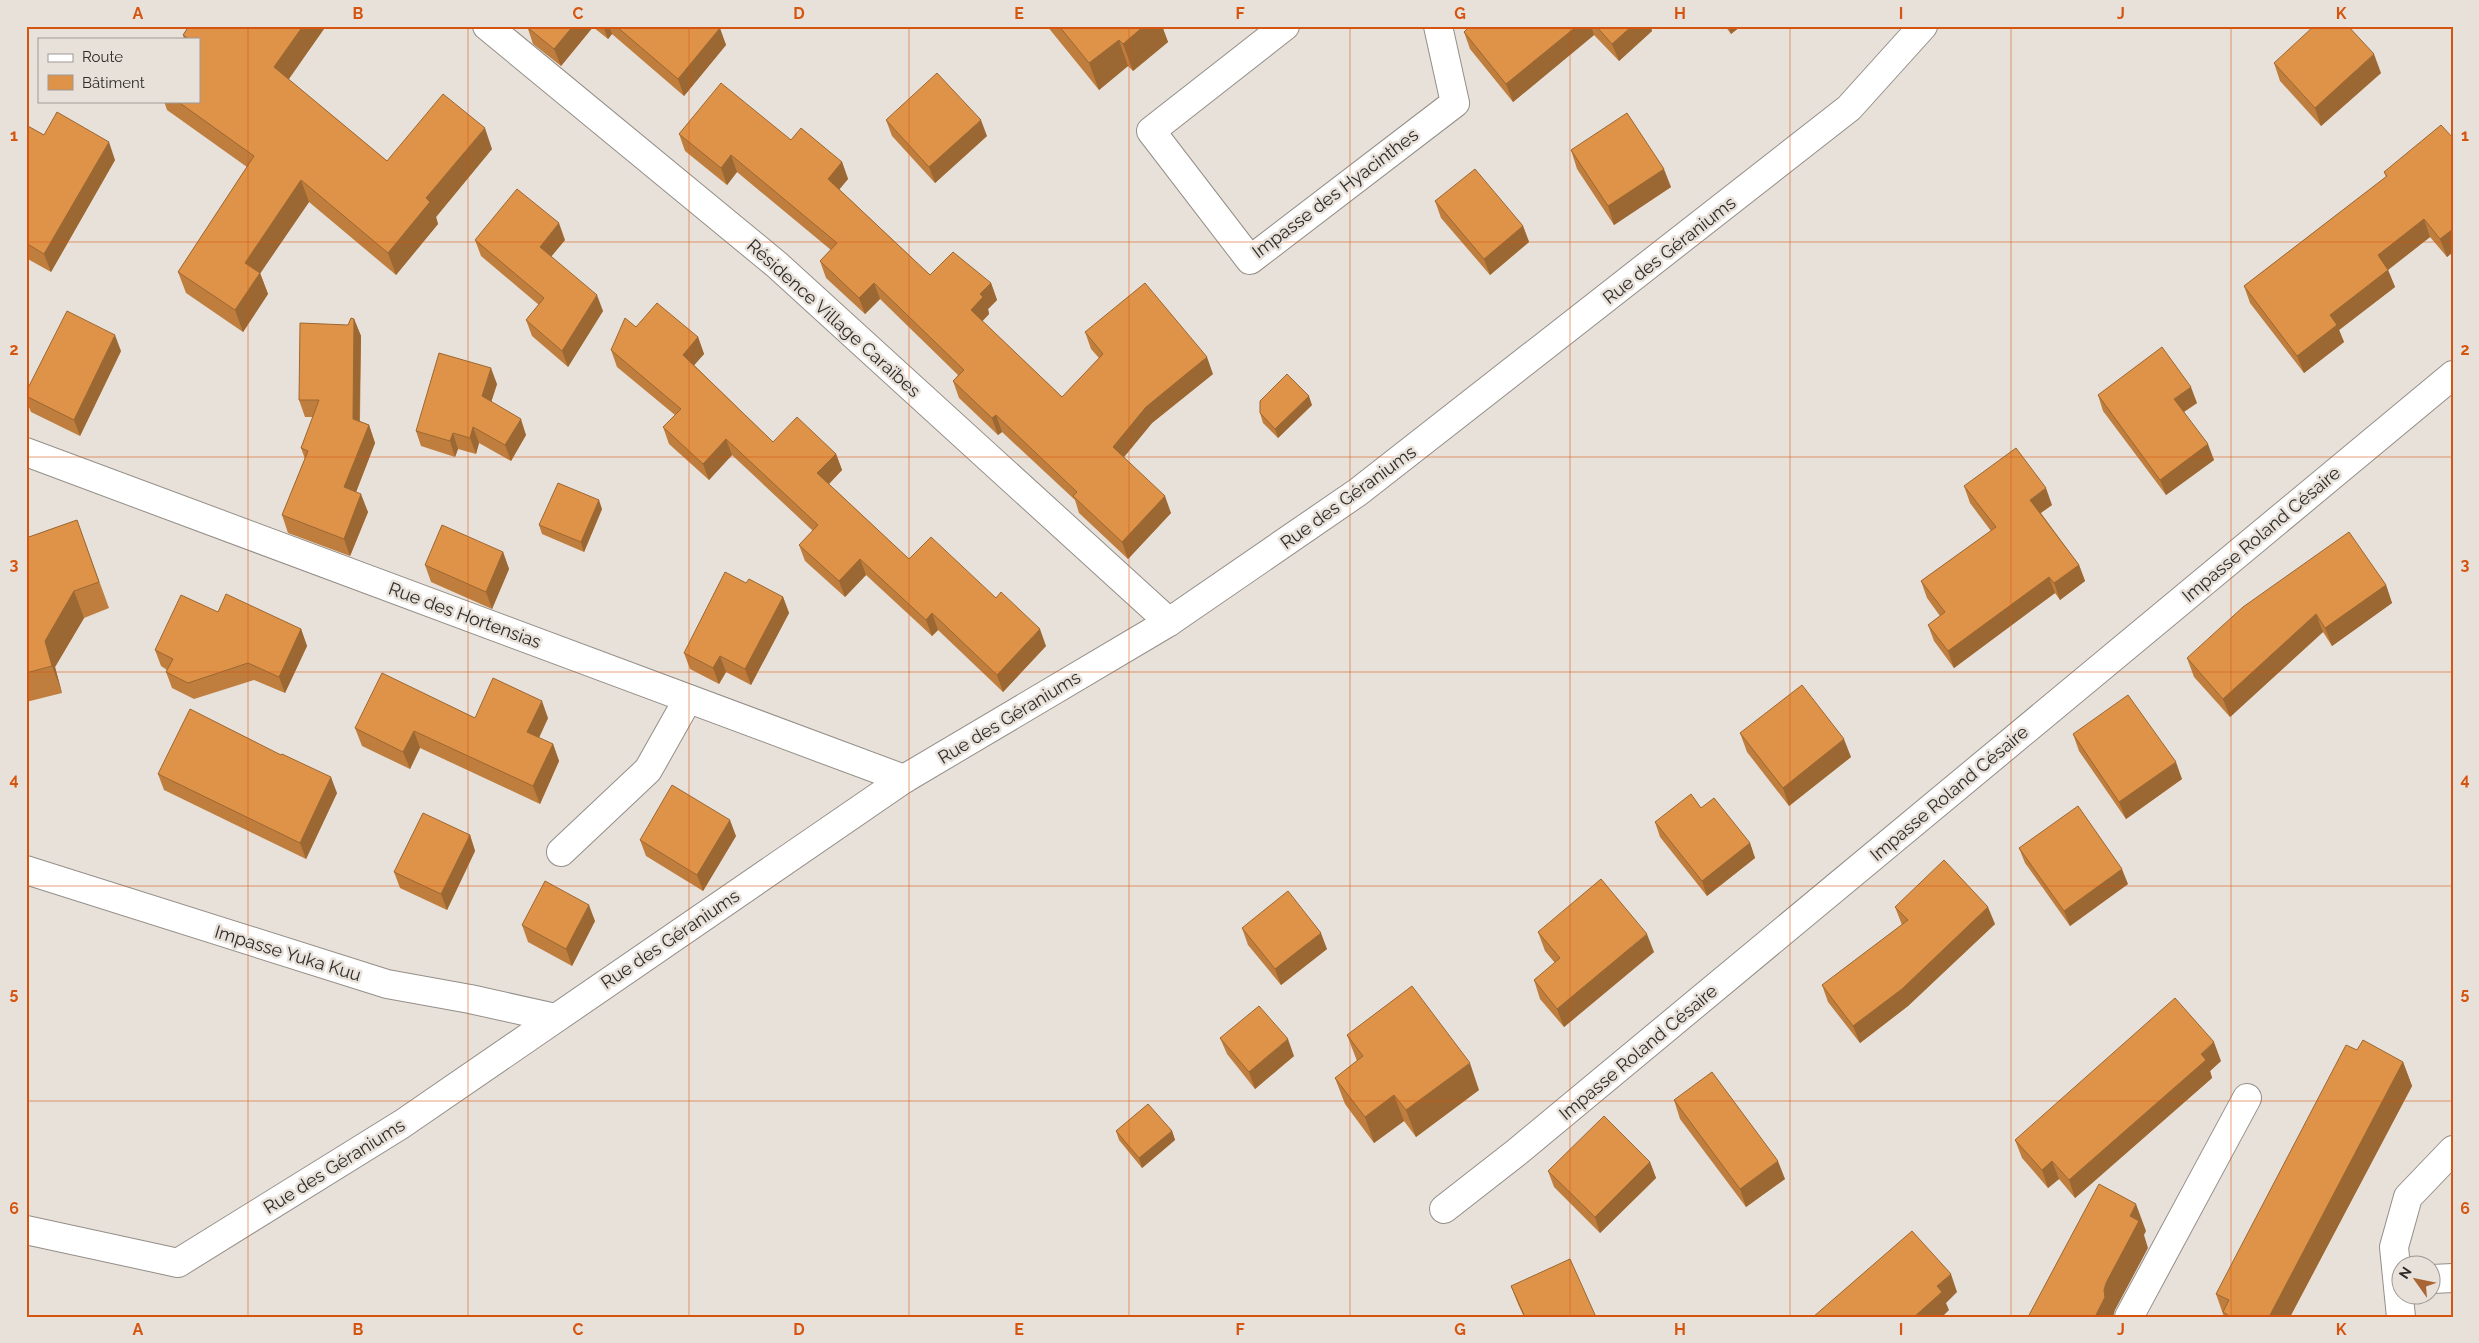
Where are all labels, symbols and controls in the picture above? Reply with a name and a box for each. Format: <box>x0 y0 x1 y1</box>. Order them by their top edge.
text: A <box>133 4 144 23</box>
text: B <box>353 4 364 23</box>
text: C <box>573 4 584 23</box>
text: D <box>793 4 805 23</box>
text: E <box>1014 4 1024 23</box>
text: F <box>1235 4 1245 23</box>
text: G <box>1454 4 1466 23</box>
text: H <box>1674 4 1686 23</box>
text: I <box>1899 4 1903 23</box>
text: J <box>2117 4 2125 23</box>
text: K <box>2336 4 2347 23</box>
legend <box>38 38 200 102</box>
text: Route <box>82 48 123 66</box>
text: Bâtiment <box>82 74 145 92</box>
street label: Impasse des Hyacinthes <box>1248 124 1422 262</box>
text: 1 <box>10 126 18 145</box>
text: 1 <box>2461 126 2469 145</box>
street label: Rue des Géraniums <box>1599 192 1740 308</box>
street label: Résidence Village Caraïbes <box>743 235 925 402</box>
text: 2 <box>9 340 19 359</box>
text: 2 <box>2460 340 2470 359</box>
street label: Rue des Géraniums <box>1276 441 1420 553</box>
street label: Impasse Roland Césaire <box>2178 462 2345 606</box>
text: 3 <box>10 555 19 574</box>
text: 3 <box>2461 555 2470 574</box>
street label: Rue des Hortensias <box>386 578 544 652</box>
street label: Rue des Géraniums <box>934 666 1084 768</box>
street label: Impasse Roland Césaire <box>1866 721 2033 865</box>
text: 4 <box>9 770 19 789</box>
text: 4 <box>2460 770 2470 789</box>
street label: Rue des Géraniums <box>597 885 743 993</box>
street label: Impasse Yuka Kuu <box>212 921 364 985</box>
street label: Impasse Roland Césaire <box>1555 980 1722 1124</box>
text: 5 <box>10 984 19 1003</box>
text: 5 <box>2461 984 2470 1003</box>
street label: Rue des Géraniums <box>260 1114 409 1218</box>
text: 6 <box>9 1199 19 1218</box>
text: 6 <box>2460 1199 2470 1218</box>
north arrow <box>2392 1256 2442 1306</box>
text: N <box>2395 1264 2415 1282</box>
text: A <box>133 1320 144 1339</box>
text: B <box>353 1320 364 1339</box>
text: C <box>573 1320 584 1339</box>
text: D <box>793 1320 805 1339</box>
text: E <box>1014 1320 1024 1339</box>
text: F <box>1235 1320 1245 1339</box>
text: G <box>1454 1320 1466 1339</box>
text: H <box>1674 1320 1686 1339</box>
text: I <box>1899 1320 1903 1339</box>
text: J <box>2117 1320 2125 1339</box>
text: K <box>2336 1320 2347 1339</box>

